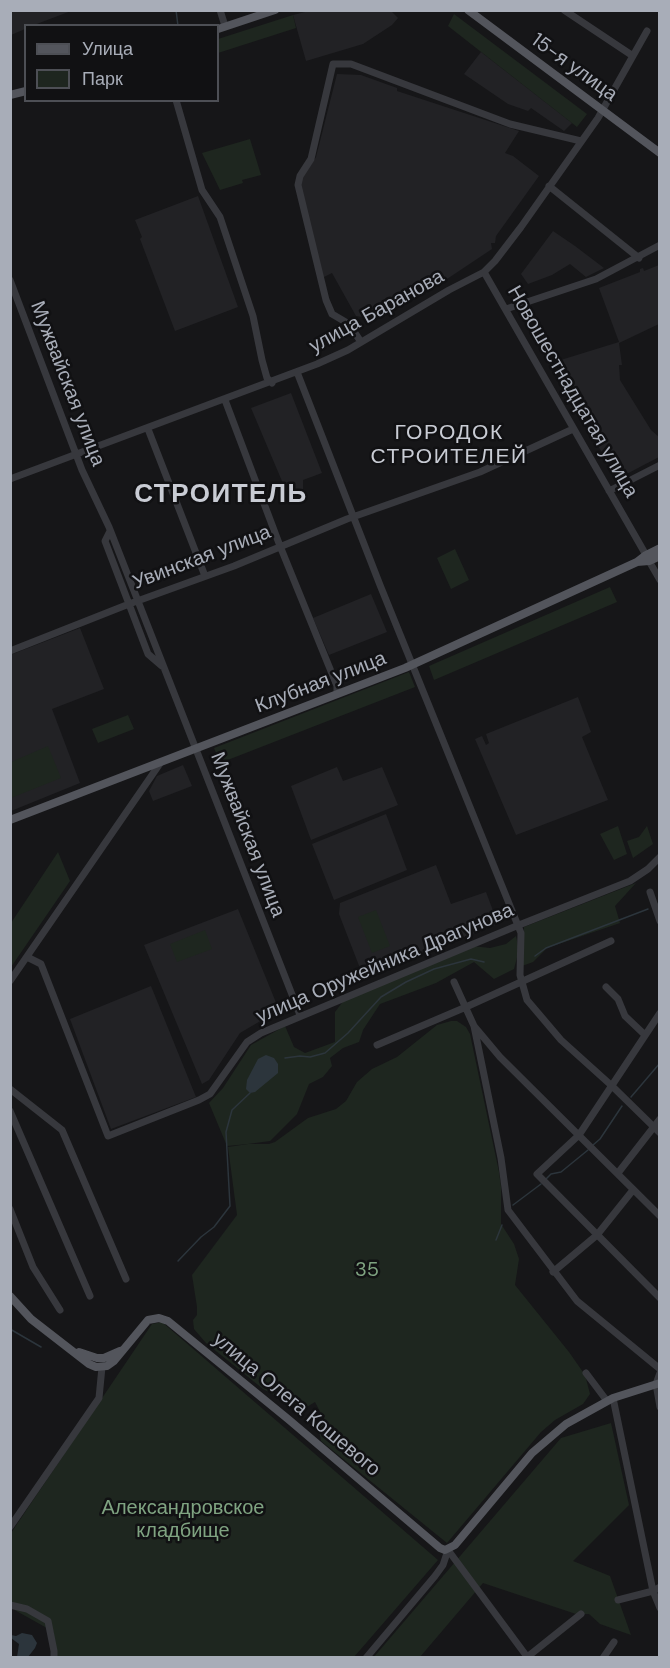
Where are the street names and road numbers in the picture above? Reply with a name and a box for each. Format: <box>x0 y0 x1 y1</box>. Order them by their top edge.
street label: 15-я улица <box>526 29 622 107</box>
street label: улица Баранова <box>305 265 449 359</box>
street label: Новошестнадцатая улица <box>501 282 643 502</box>
street label: Мужвайская улица <box>25 298 109 470</box>
street label: Увинская улица <box>130 521 274 595</box>
street label: Клубная улица <box>252 647 390 719</box>
street label: Мужвайская улица <box>205 749 289 921</box>
street label: улица Оружейника Драгунова <box>253 899 517 1029</box>
street label: улица Олега Кошевого <box>207 1328 385 1482</box>

